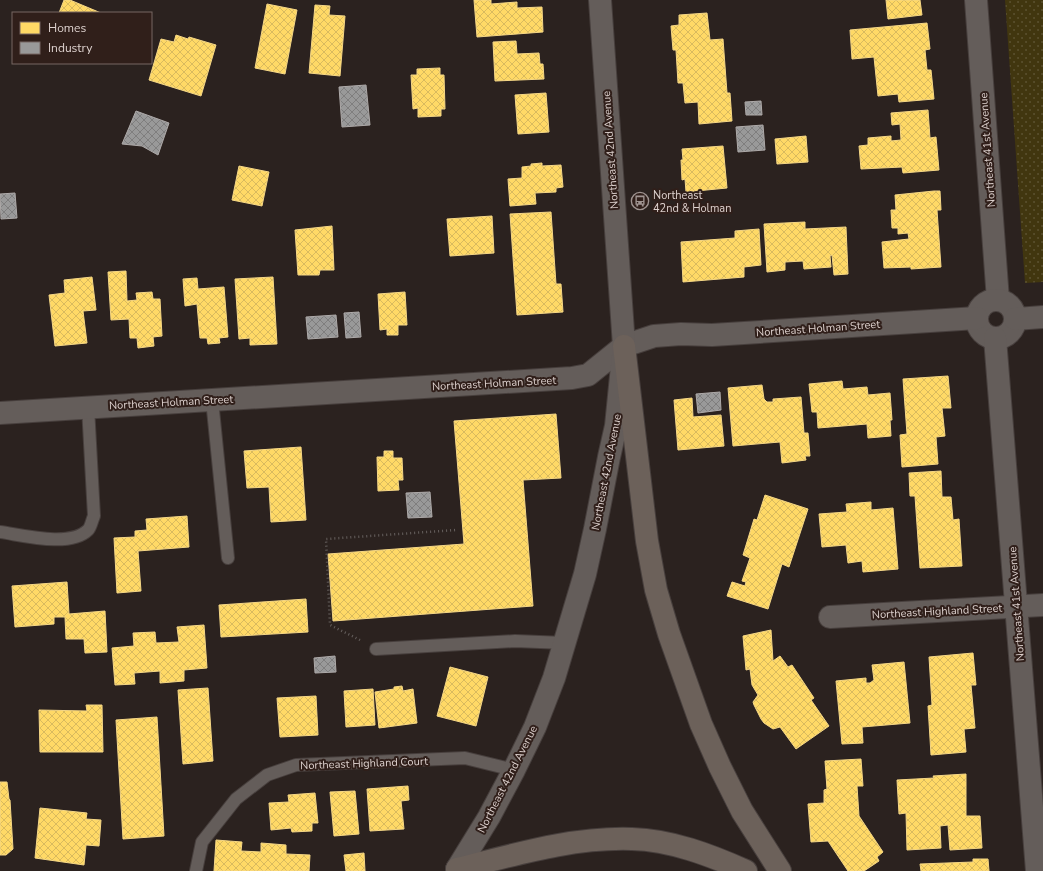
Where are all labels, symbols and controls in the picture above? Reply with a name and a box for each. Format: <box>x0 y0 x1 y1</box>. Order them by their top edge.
legend <box>12 12 152 64</box>
text: Homes <box>48 20 86 36</box>
text: Industry <box>48 40 93 56</box>
street label: Northeast 42nd Avenue <box>599 90 622 210</box>
street label: Northeast 41st Avenue <box>976 92 999 208</box>
place label: Northeast 42nd & Holman <box>653 188 731 216</box>
bus stop icon: Northeast 42nd & Holman <box>630 191 650 211</box>
street label: Northeast Holman Street <box>756 317 881 340</box>
street label: Northeast Holman Street <box>432 373 557 394</box>
street label: Northeast Holman Street <box>109 392 234 413</box>
street label: Northeast 42nd Avenue <box>588 412 625 532</box>
street label: Northeast 41st Avenue <box>1005 546 1028 662</box>
street label: Northeast Highland Street <box>872 601 1003 622</box>
street label: Northeast 42nd Avenue <box>474 723 541 835</box>
street label: Northeast Highland Court <box>300 754 428 773</box>

